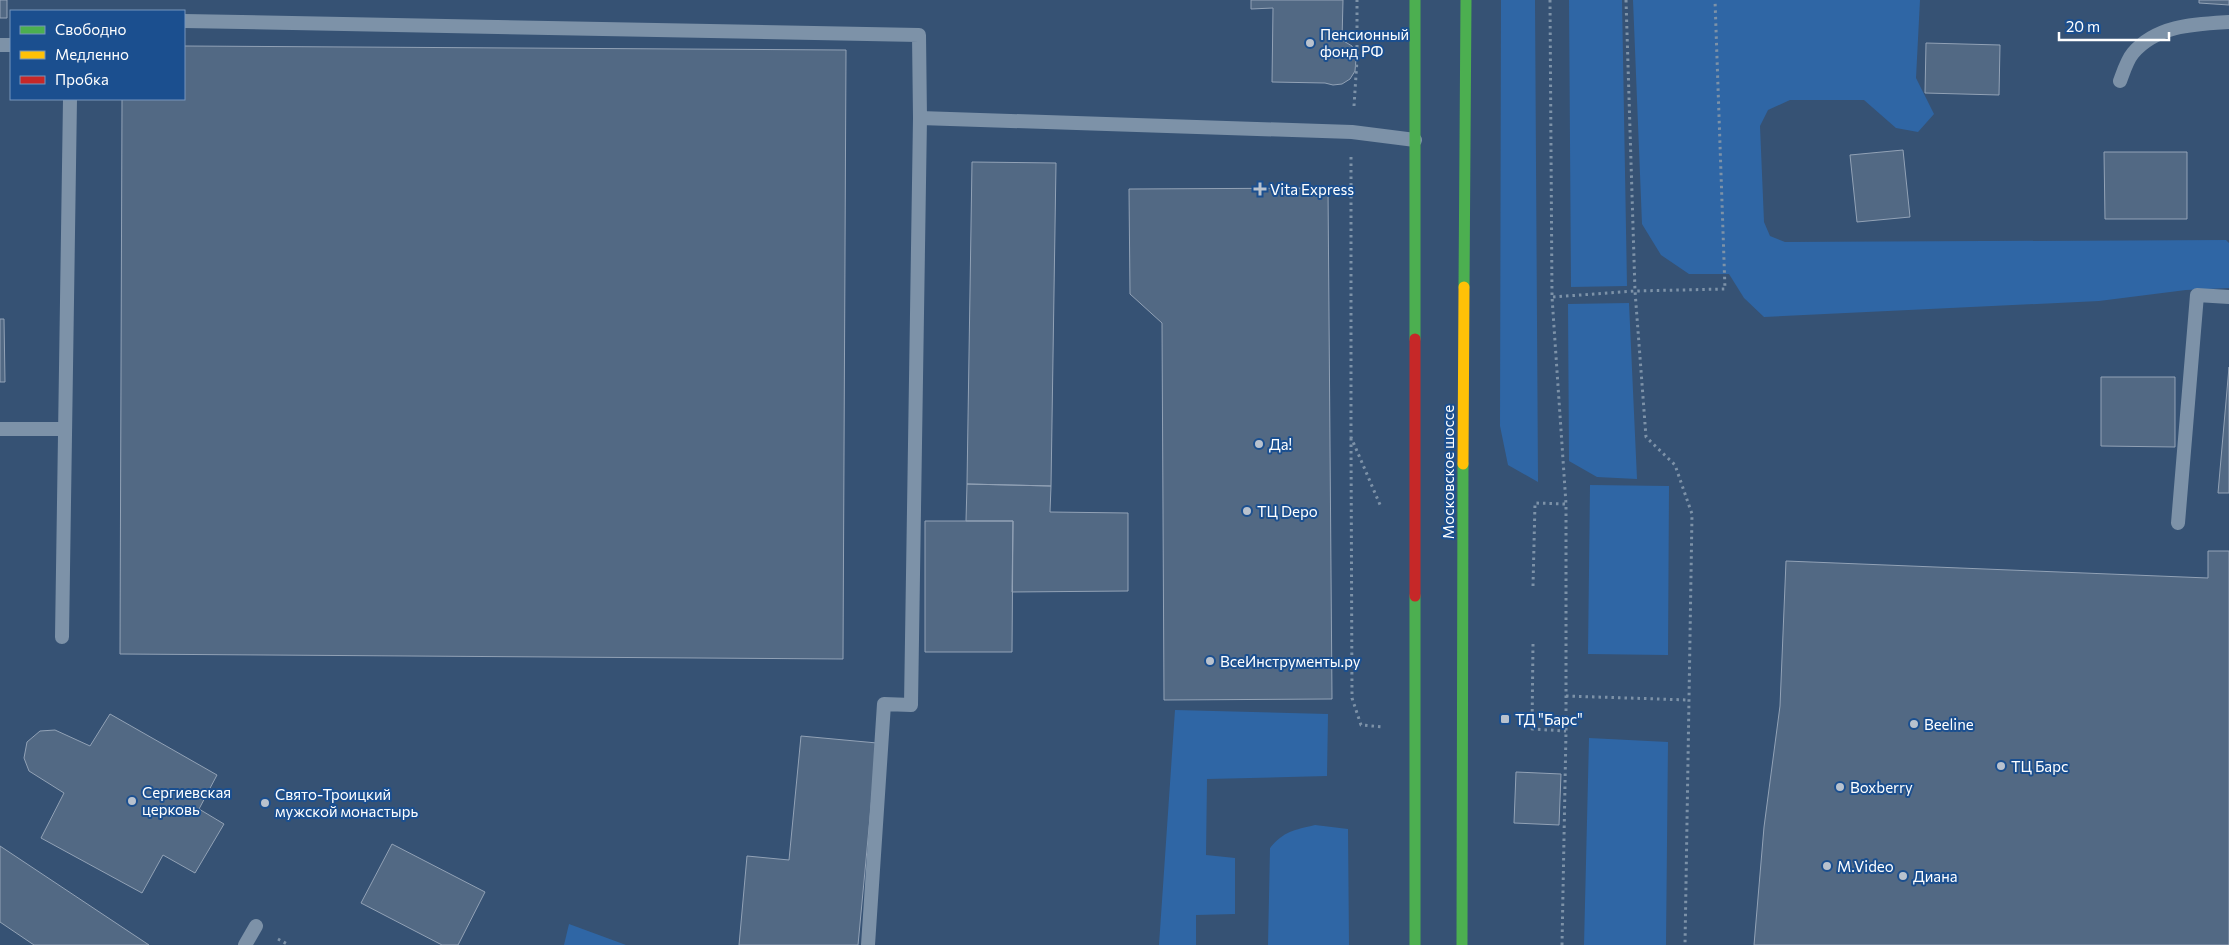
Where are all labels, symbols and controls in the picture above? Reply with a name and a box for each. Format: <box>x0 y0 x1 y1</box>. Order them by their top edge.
legend <box>10 10 185 100</box>
scale bar <box>2059 10 2169 42</box>
text: 20 m <box>2066 17 2100 35</box>
text: Свободно <box>55 20 126 38</box>
place label: Пенсионный фонд РФ <box>1320 25 1409 60</box>
marker: Пенсионный фонд РФ <box>1304 37 1316 49</box>
text: Медленно <box>55 45 129 63</box>
text: Пробка <box>55 70 109 88</box>
place label: Vita Express <box>1270 180 1354 198</box>
marker: Vita Express <box>1254 183 1266 195</box>
street label: Московское шоссе <box>1439 405 1457 539</box>
place label: Да! <box>1269 435 1292 453</box>
marker: Да! <box>1253 438 1265 450</box>
place label: ТЦ Depo <box>1257 502 1318 520</box>
marker: ТЦ Depo <box>1241 505 1253 517</box>
place label: ВсеИнструменты.ру <box>1220 652 1361 670</box>
marker: ВсеИнструменты.ру <box>1204 655 1216 667</box>
place label: ТД "Барс" <box>1515 710 1583 728</box>
marker: ТД "Барс" <box>1499 713 1511 725</box>
place label: Beeline <box>1924 715 1974 733</box>
marker: Beeline <box>1908 718 1920 730</box>
place label: ТЦ Барс <box>2011 757 2068 775</box>
marker: ТЦ Барс <box>1995 760 2007 772</box>
place label: Boxberry <box>1850 778 1913 796</box>
marker: Boxberry <box>1834 781 1846 793</box>
place label: Сергиевская церковь <box>142 783 231 818</box>
place label: Свято-Троицкий мужской монастырь <box>275 785 418 820</box>
marker: Сергиевская церковь <box>126 795 138 807</box>
marker: Свято-Троицкий мужской монастырь <box>259 797 271 809</box>
place label: M.Video <box>1837 857 1894 875</box>
marker: M.Video <box>1821 860 1833 872</box>
place label: Диана <box>1913 867 1957 885</box>
marker: Диана <box>1897 870 1909 882</box>

